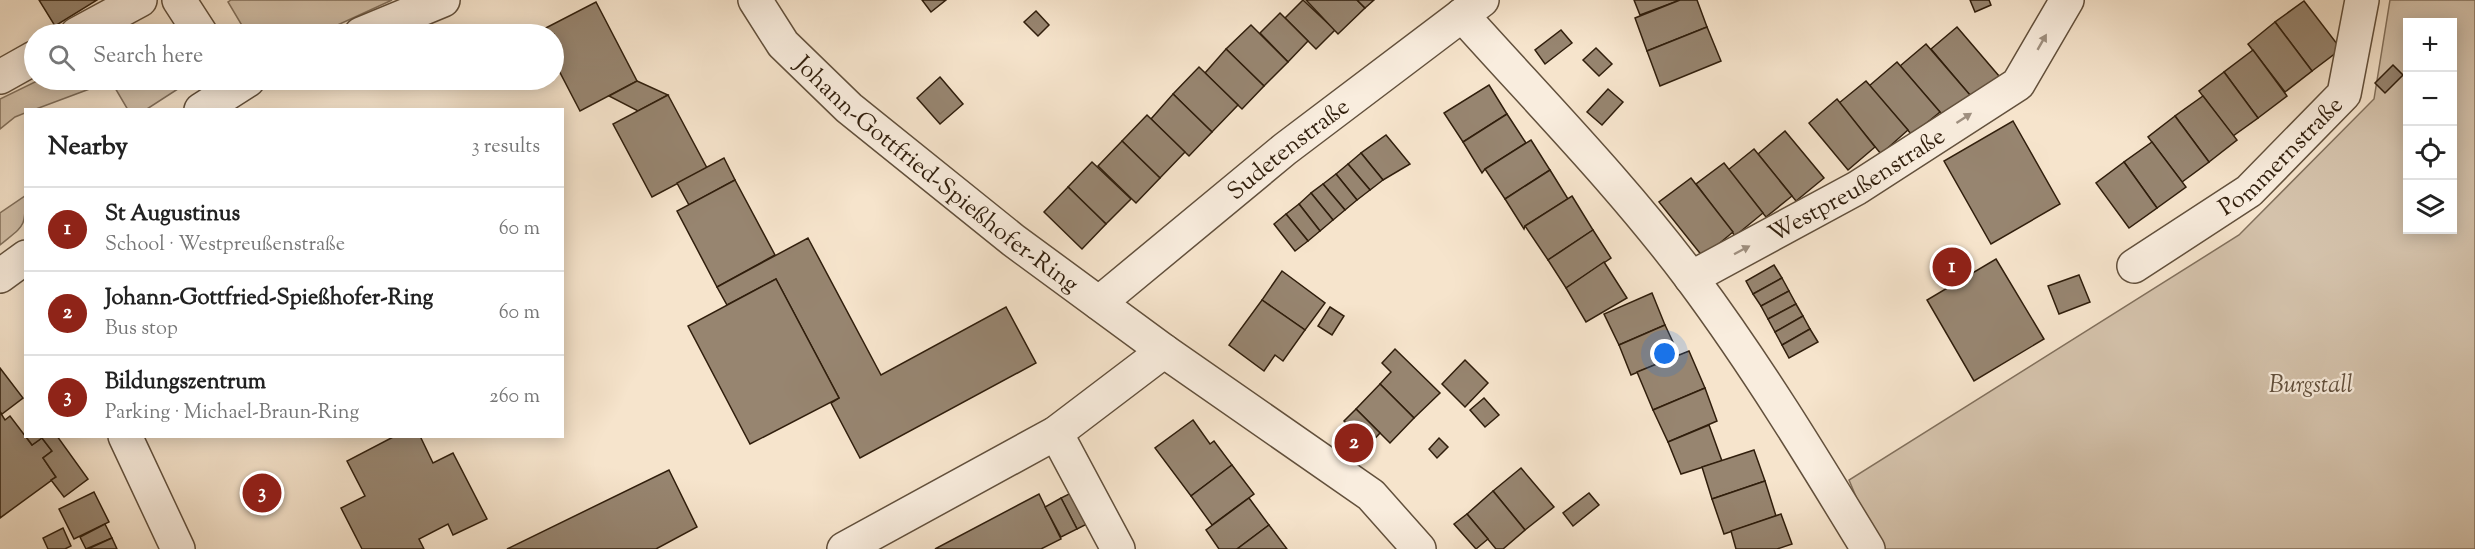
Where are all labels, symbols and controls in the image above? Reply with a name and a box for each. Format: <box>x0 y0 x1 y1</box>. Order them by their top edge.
map controls <box>2403 18 2457 234</box>
button: + <box>2403 18 2457 72</box>
search box <box>24 24 564 90</box>
one-way arrow <box>2037 33 2047 50</box>
icon: search <box>45 41 78 74</box>
text: Search here <box>93 41 203 73</box>
street label: Johann-Gottfried-Spießhofer-Ring <box>785 48 1085 302</box>
button: − <box>2403 72 2457 126</box>
street label: Pommernstraße <box>2212 90 2352 225</box>
street label: Sudetenstraße <box>1220 91 1357 209</box>
one-way arrow <box>1956 113 1972 124</box>
street label: Westpreußenstraße <box>1763 120 1952 252</box>
button: locate <box>2403 126 2457 180</box>
text: Nearby <box>48 129 128 166</box>
text: 3 results <box>471 133 540 162</box>
button: layers <box>2403 180 2457 234</box>
text: St Augustinus <box>105 199 240 231</box>
text: 1 <box>64 215 71 244</box>
text: 60 m <box>499 215 540 244</box>
text: School · Westpreußenstraße <box>105 231 345 260</box>
pin: 1 <box>1932 244 1972 290</box>
one-way arrow <box>1734 245 1751 255</box>
text: Johann-Gottfried-Spießhofer-Ring <box>105 283 433 315</box>
text: 2 <box>63 299 72 328</box>
text: 60 m <box>499 299 540 328</box>
text: Bus stop <box>105 315 178 344</box>
your location <box>1650 339 1679 368</box>
text: Bildungszentrum <box>105 367 266 399</box>
park label: Burgstall <box>2269 369 2353 403</box>
text: 3 <box>63 383 72 412</box>
text: 260 m <box>489 383 540 412</box>
text: Parking · Michael-Braun-Ring <box>105 399 359 428</box>
pin: 2 <box>1334 420 1374 466</box>
pin: 3 <box>242 470 282 516</box>

